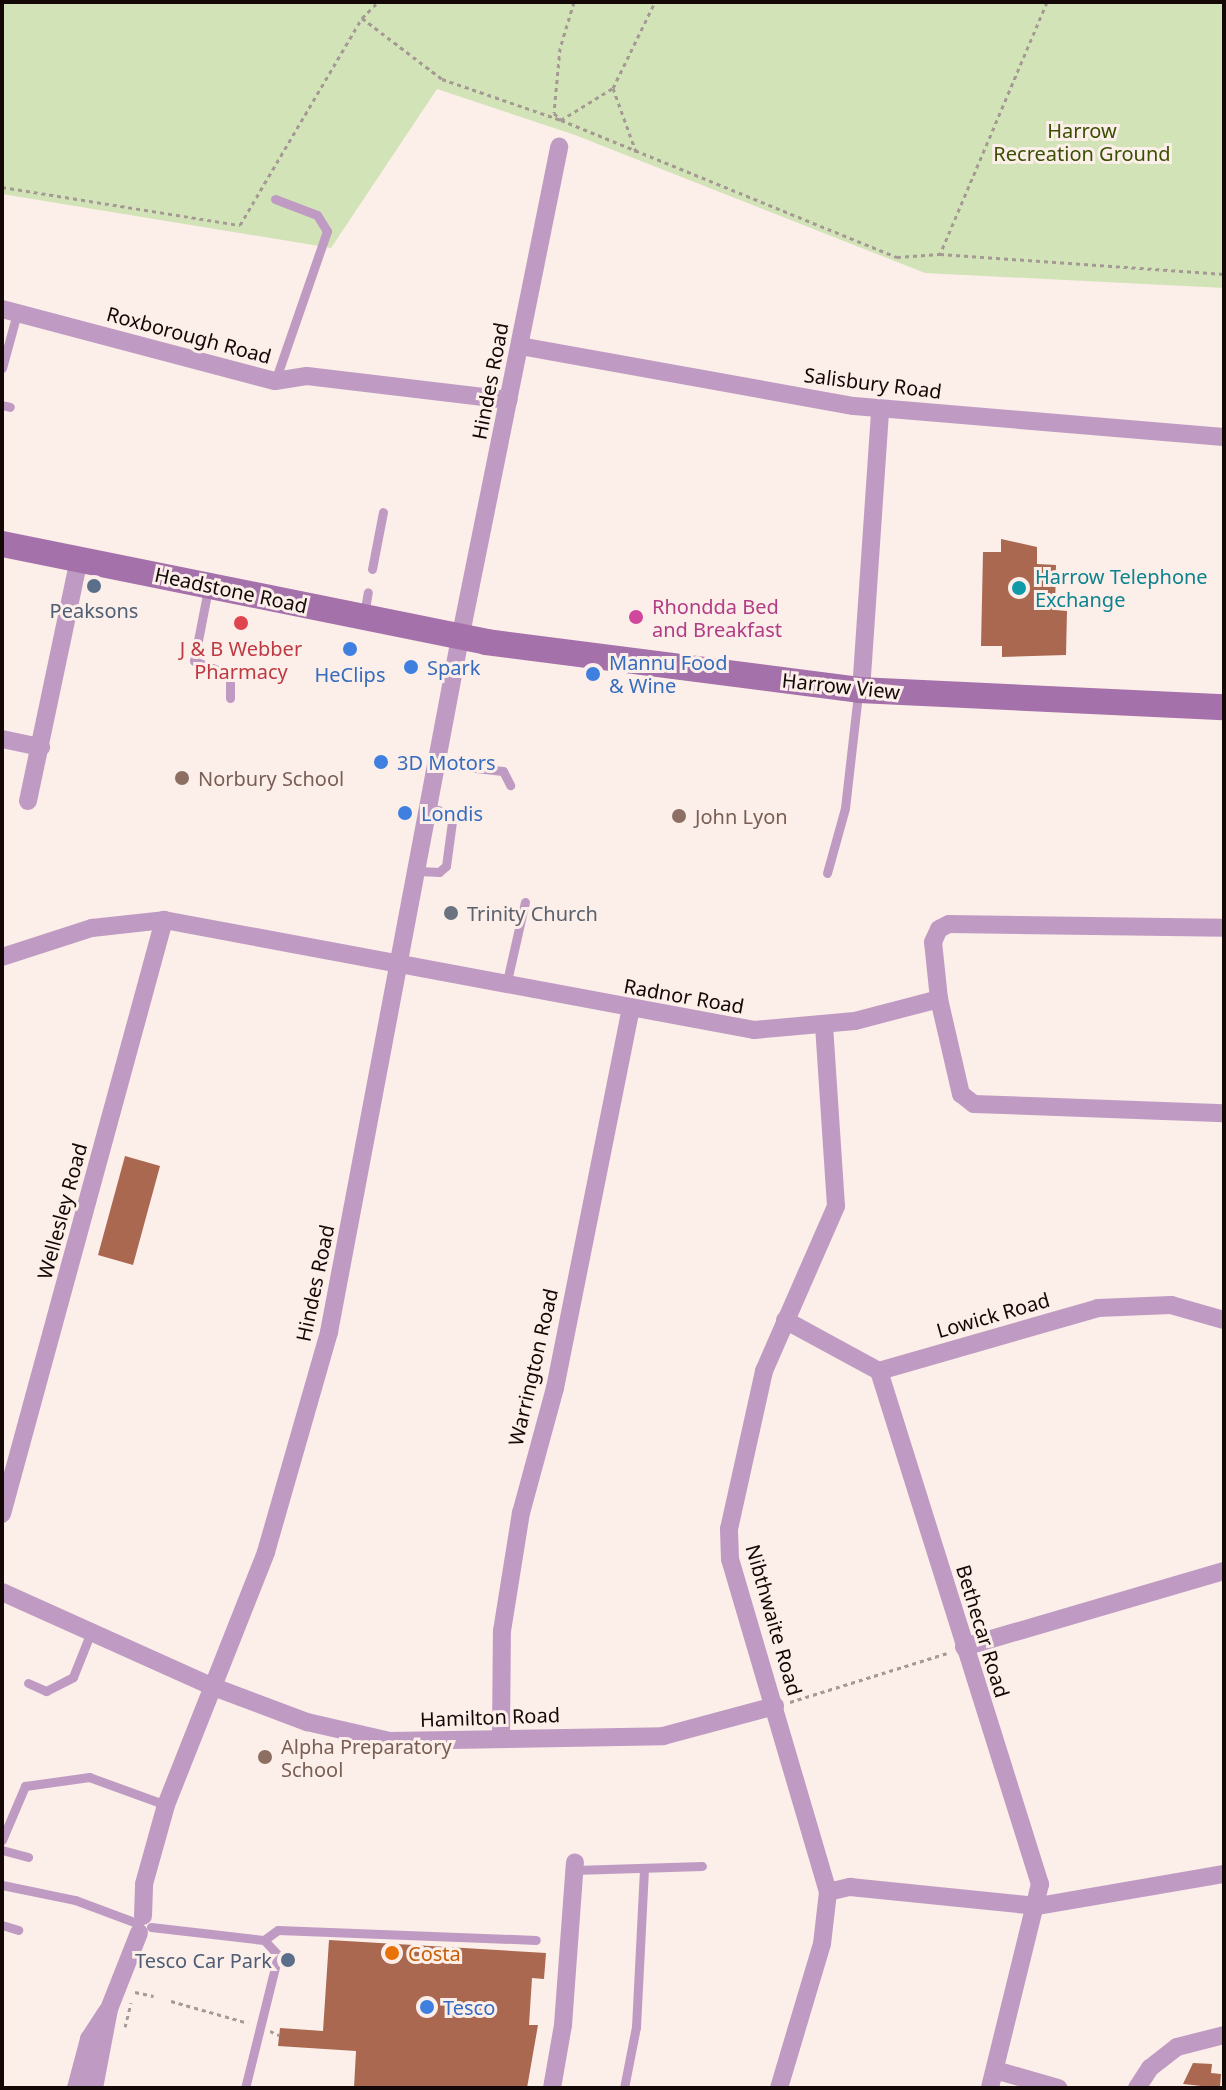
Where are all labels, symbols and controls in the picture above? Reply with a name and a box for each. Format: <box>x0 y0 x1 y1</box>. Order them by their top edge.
park label: Harrow Recreation Ground <box>993 118 1171 165</box>
street label: Roxborough Road <box>104 301 274 369</box>
street label: Hindes Road <box>467 320 513 442</box>
street label: Salisbury Road <box>803 363 943 403</box>
street label: Headstone Road <box>152 562 310 618</box>
place label: Harrow Telephone Exchange <box>1035 564 1208 611</box>
marker: Peaksons <box>85 577 103 595</box>
marker: Harrow Telephone Exchange <box>1010 579 1028 597</box>
place label: Rhondda Bed and Breakfast <box>652 594 782 641</box>
place label: Peaksons <box>50 598 138 622</box>
marker: Rhondda Bed and Breakfast <box>627 608 645 626</box>
marker: J & B Webber Pharmacy <box>232 614 250 632</box>
place label: J & B Webber Pharmacy <box>180 636 302 683</box>
marker: HeClips <box>341 640 359 658</box>
place label: Mannu Food & Wine <box>609 650 728 697</box>
place label: Spark <box>427 655 480 679</box>
marker: Spark <box>402 658 420 676</box>
place label: HeClips <box>315 662 385 686</box>
marker: Mannu Food & Wine <box>584 665 602 683</box>
street label: Harrow View <box>781 668 901 704</box>
place label: 3D Motors <box>397 750 496 774</box>
marker: 3D Motors <box>372 753 390 771</box>
place label: Norbury School <box>198 766 344 790</box>
marker: Norbury School <box>173 769 191 787</box>
place label: Londis <box>421 801 483 825</box>
marker: Londis <box>396 804 414 822</box>
place label: John Lyon <box>695 804 788 828</box>
marker: John Lyon <box>670 807 688 825</box>
place label: Trinity Church <box>467 901 598 925</box>
marker: Trinity Church <box>442 904 460 922</box>
street label: Radnor Road <box>622 974 746 1018</box>
street label: Wellesley Road <box>32 1140 92 1282</box>
street label: Hindes Road <box>291 1222 339 1344</box>
street label: Warrington Road <box>503 1286 563 1448</box>
street label: Lowick Road <box>934 1287 1052 1343</box>
street label: Nibthwaite Road <box>741 1542 807 1698</box>
street label: Bethecar Road <box>951 1562 1015 1700</box>
street label: Hamilton Road <box>420 1703 560 1731</box>
place label: Alpha Preparatory School <box>281 1734 452 1781</box>
marker: Alpha Preparatory School <box>256 1748 274 1766</box>
place label: Costa <box>408 1941 461 1965</box>
marker: Costa <box>383 1944 401 1962</box>
place label: Tesco Car Park <box>135 1948 272 1972</box>
marker: Tesco Car Park <box>279 1951 297 1969</box>
place label: Tesco <box>443 1995 495 2019</box>
marker: Tesco <box>418 1998 436 2016</box>

